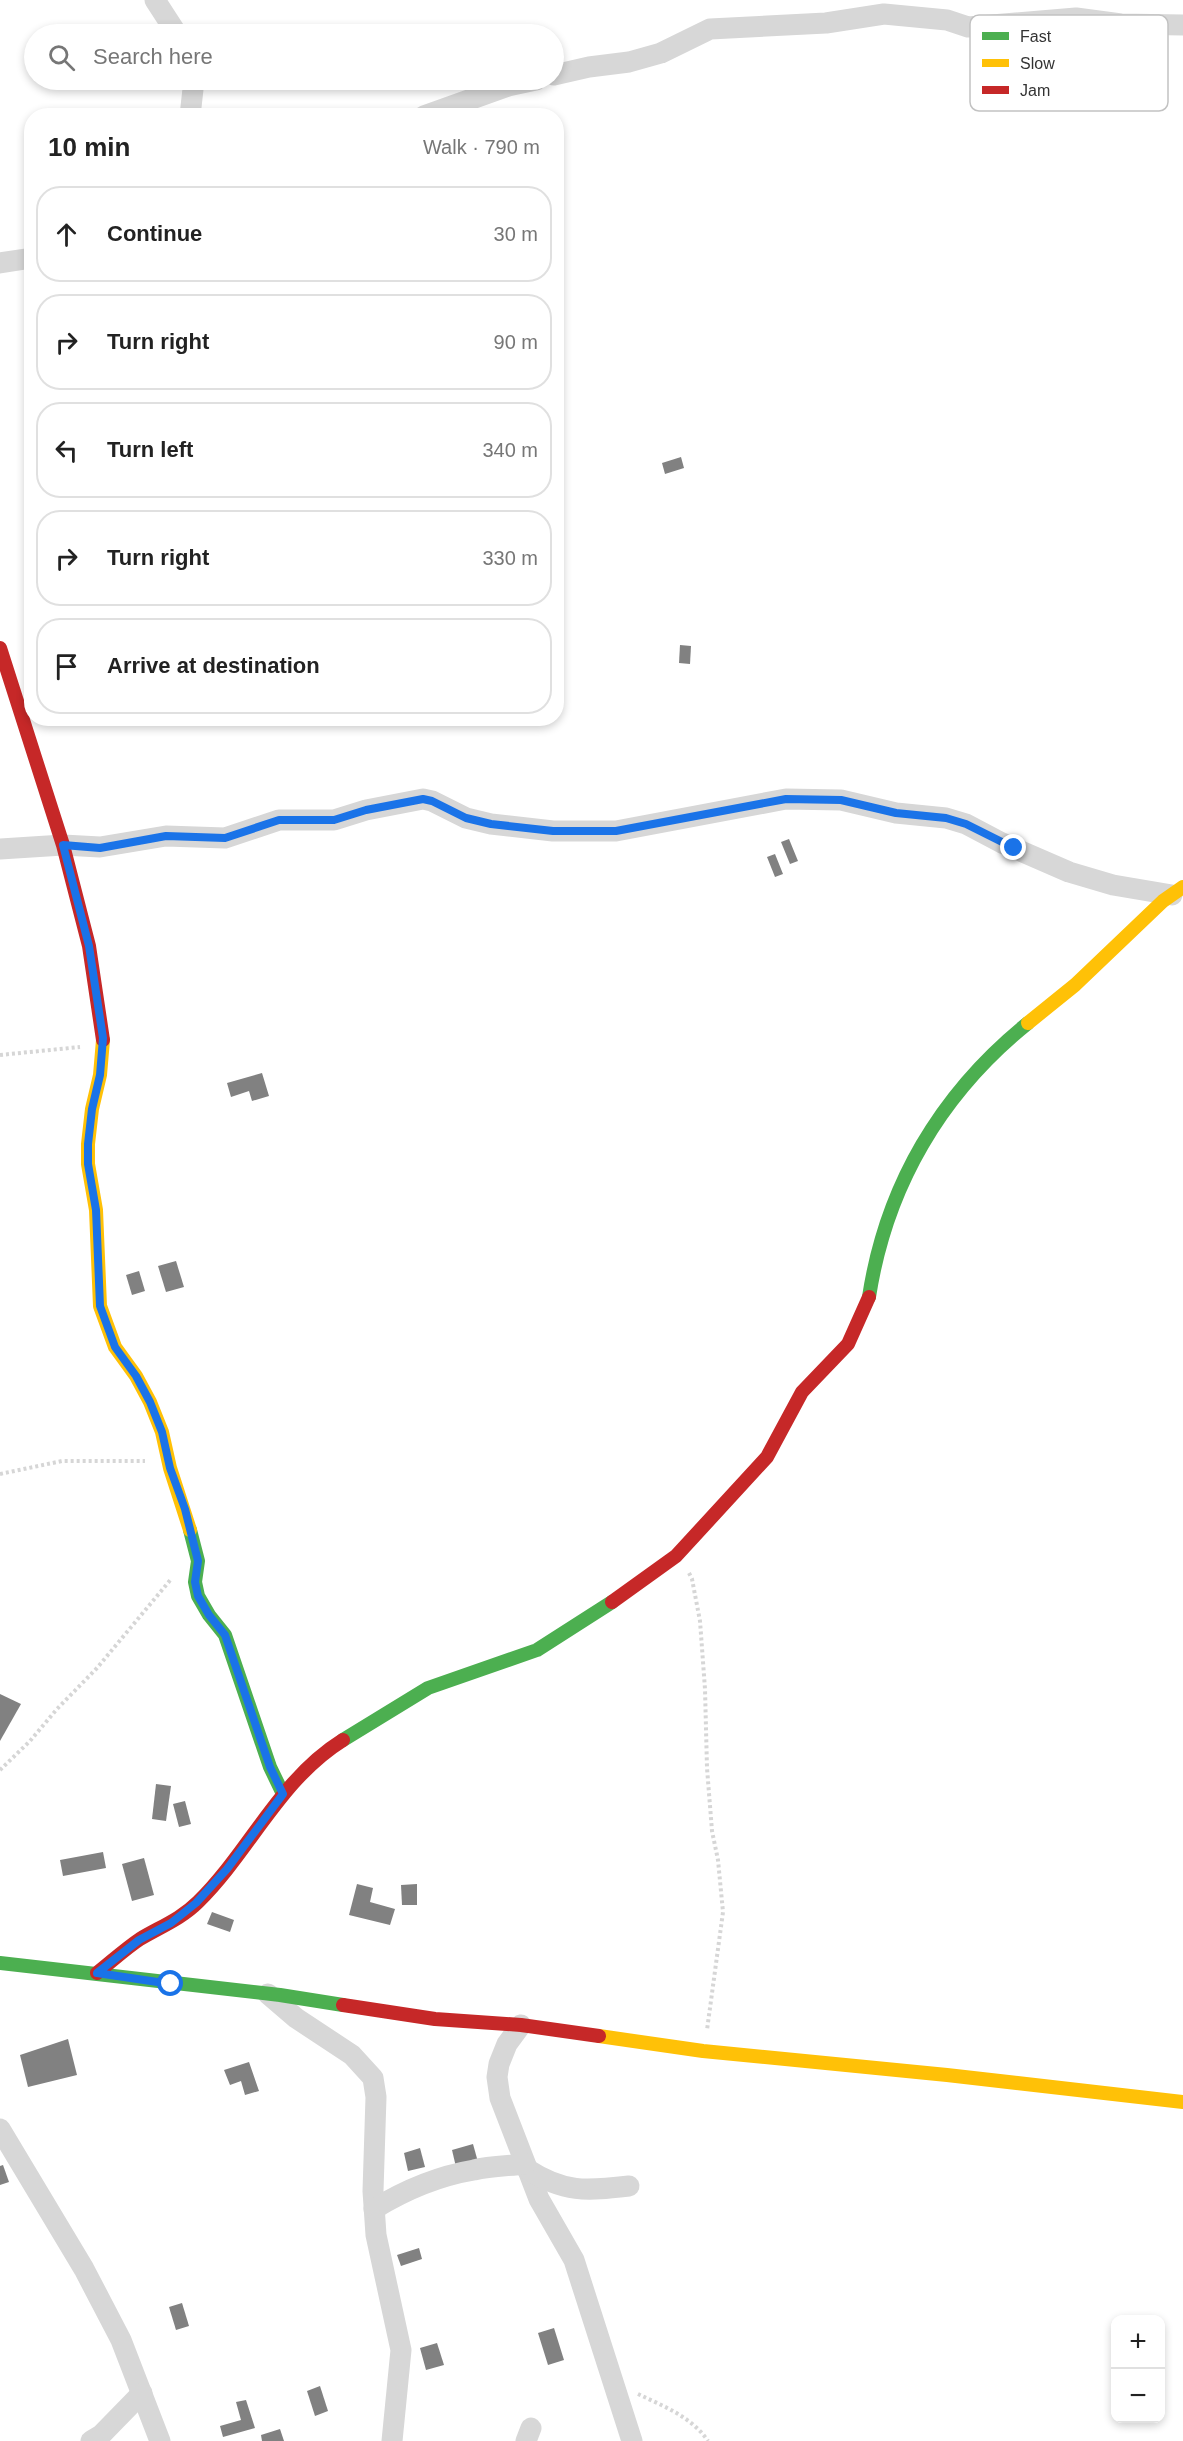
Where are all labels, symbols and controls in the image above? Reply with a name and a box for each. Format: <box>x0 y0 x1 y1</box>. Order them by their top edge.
legend <box>970 15 1168 111</box>
search box <box>24 24 564 90</box>
text: Fast <box>1020 28 1052 45</box>
icon: search <box>45 41 78 74</box>
text: Search here <box>93 44 213 69</box>
text: Slow <box>1020 55 1055 72</box>
text: Jam <box>1020 82 1050 99</box>
text: 10 min <box>48 132 130 162</box>
text: Walk · 790 m <box>423 136 540 158</box>
icon: ahead <box>50 218 83 251</box>
text: Continue <box>107 221 202 246</box>
text: 30 m <box>494 223 538 245</box>
icon: right <box>50 326 83 359</box>
text: Turn right <box>107 329 209 354</box>
text: 90 m <box>494 331 538 353</box>
icon: left <box>50 434 83 467</box>
text: Turn left <box>107 437 193 462</box>
text: 340 m <box>482 439 538 461</box>
icon: right <box>50 542 83 575</box>
text: Turn right <box>107 545 209 570</box>
text: 330 m <box>482 547 538 569</box>
icon: arrive <box>50 650 83 683</box>
text: Arrive at destination <box>107 653 320 678</box>
route end <box>1000 834 1026 860</box>
route start <box>157 1970 183 1996</box>
map controls <box>1111 2315 1165 2423</box>
button: + <box>1111 2315 1165 2369</box>
button: − <box>1111 2369 1165 2423</box>

